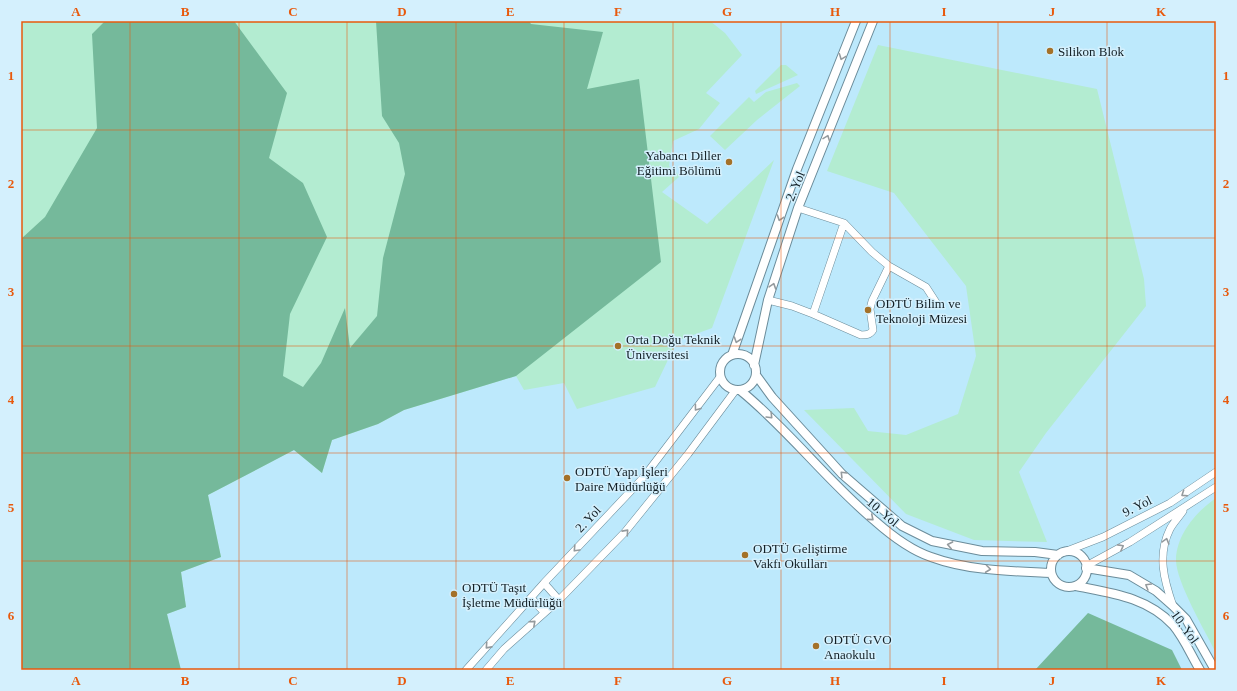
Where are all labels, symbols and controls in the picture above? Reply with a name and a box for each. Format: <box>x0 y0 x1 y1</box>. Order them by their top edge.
text: A <box>71 4 81 19</box>
text: B <box>181 4 190 19</box>
text: C <box>288 4 298 19</box>
text: D <box>397 4 407 19</box>
text: E <box>506 4 514 19</box>
text: F <box>614 4 622 19</box>
text: G <box>722 4 732 19</box>
text: H <box>830 4 840 19</box>
text: I <box>941 4 947 19</box>
text: J <box>1049 4 1056 19</box>
text: K <box>1156 4 1167 19</box>
place label: Silikon Blok <box>1058 44 1125 59</box>
marker: Silikon Blok <box>1045 46 1055 56</box>
one-way arrow <box>839 54 847 61</box>
text: 1 <box>8 68 14 83</box>
text: 1 <box>1223 68 1229 83</box>
one-way arrow <box>822 134 830 141</box>
place label: Yabancı Diller Eğitimi Bölümü <box>637 148 722 178</box>
marker: Yabancı Diller Eğitimi Bölümü <box>724 157 734 167</box>
street label: 2. Yol <box>782 169 808 203</box>
text: 2 <box>8 176 14 191</box>
text: 2 <box>1223 176 1229 191</box>
one-way arrow <box>776 214 784 221</box>
one-way arrow <box>768 282 776 289</box>
text: 3 <box>8 284 15 299</box>
text: 3 <box>1223 284 1230 299</box>
place label: ODTÜ Bilim ve Teknoloji Müzesi <box>876 296 968 326</box>
marker: ODTÜ Bilim ve Teknoloji Müzesi <box>863 305 873 315</box>
place label: Orta Doğu Teknik Üniversitesi <box>626 332 721 362</box>
one-way arrow <box>733 337 741 344</box>
marker: Orta Doğu Teknik Üniversitesi <box>613 341 623 351</box>
text: 4 <box>8 392 15 407</box>
text: 4 <box>1223 392 1230 407</box>
one-way arrow <box>694 404 701 411</box>
one-way arrow <box>765 411 773 419</box>
place label: ODTÜ Yapı İşleri Daire Müdürlüğü <box>575 464 668 494</box>
one-way arrow <box>840 471 848 479</box>
marker: ODTÜ Yapı İşleri Daire Müdürlüğü <box>562 473 572 483</box>
one-way arrow <box>1181 489 1188 496</box>
street label: 9. Yol <box>1120 492 1154 520</box>
street label: 10. Yol <box>864 494 902 530</box>
text: 5 <box>8 500 15 515</box>
text: 5 <box>1223 500 1230 515</box>
street label: 2. Yol <box>572 502 604 535</box>
one-way arrow <box>867 514 874 521</box>
one-way arrow <box>621 529 628 536</box>
one-way arrow <box>1161 538 1170 545</box>
place label: ODTÜ Geliştirme Vakfı Okulları <box>753 541 847 571</box>
one-way arrow <box>946 541 953 549</box>
one-way arrow <box>574 545 581 552</box>
one-way arrow <box>1116 545 1124 552</box>
marker: ODTÜ Geliştirme Vakfı Okulları <box>740 550 750 560</box>
one-way arrow <box>985 564 991 573</box>
place label: ODTÜ Taşıt İşletme Müdürlüğü <box>462 580 563 610</box>
one-way arrow <box>1145 584 1152 591</box>
marker: ODTÜ Taşıt İşletme Müdürlüğü <box>449 589 459 599</box>
text: 6 <box>8 608 15 623</box>
street label: 10. Yol <box>1168 608 1202 647</box>
text: 6 <box>1223 608 1230 623</box>
one-way arrow <box>528 620 536 627</box>
place label: ODTÜ GVO Anaokulu <box>824 632 892 662</box>
one-way arrow <box>486 641 493 648</box>
marker: ODTÜ GVO Anaokulu <box>811 641 821 651</box>
text: A <box>71 673 81 688</box>
text: B <box>181 673 190 688</box>
text: C <box>288 673 298 688</box>
text: D <box>397 673 407 688</box>
text: E <box>506 673 514 688</box>
text: F <box>614 673 622 688</box>
text: G <box>722 673 732 688</box>
text: H <box>830 673 840 688</box>
text: I <box>941 673 947 688</box>
text: J <box>1049 673 1056 688</box>
text: K <box>1156 673 1167 688</box>

